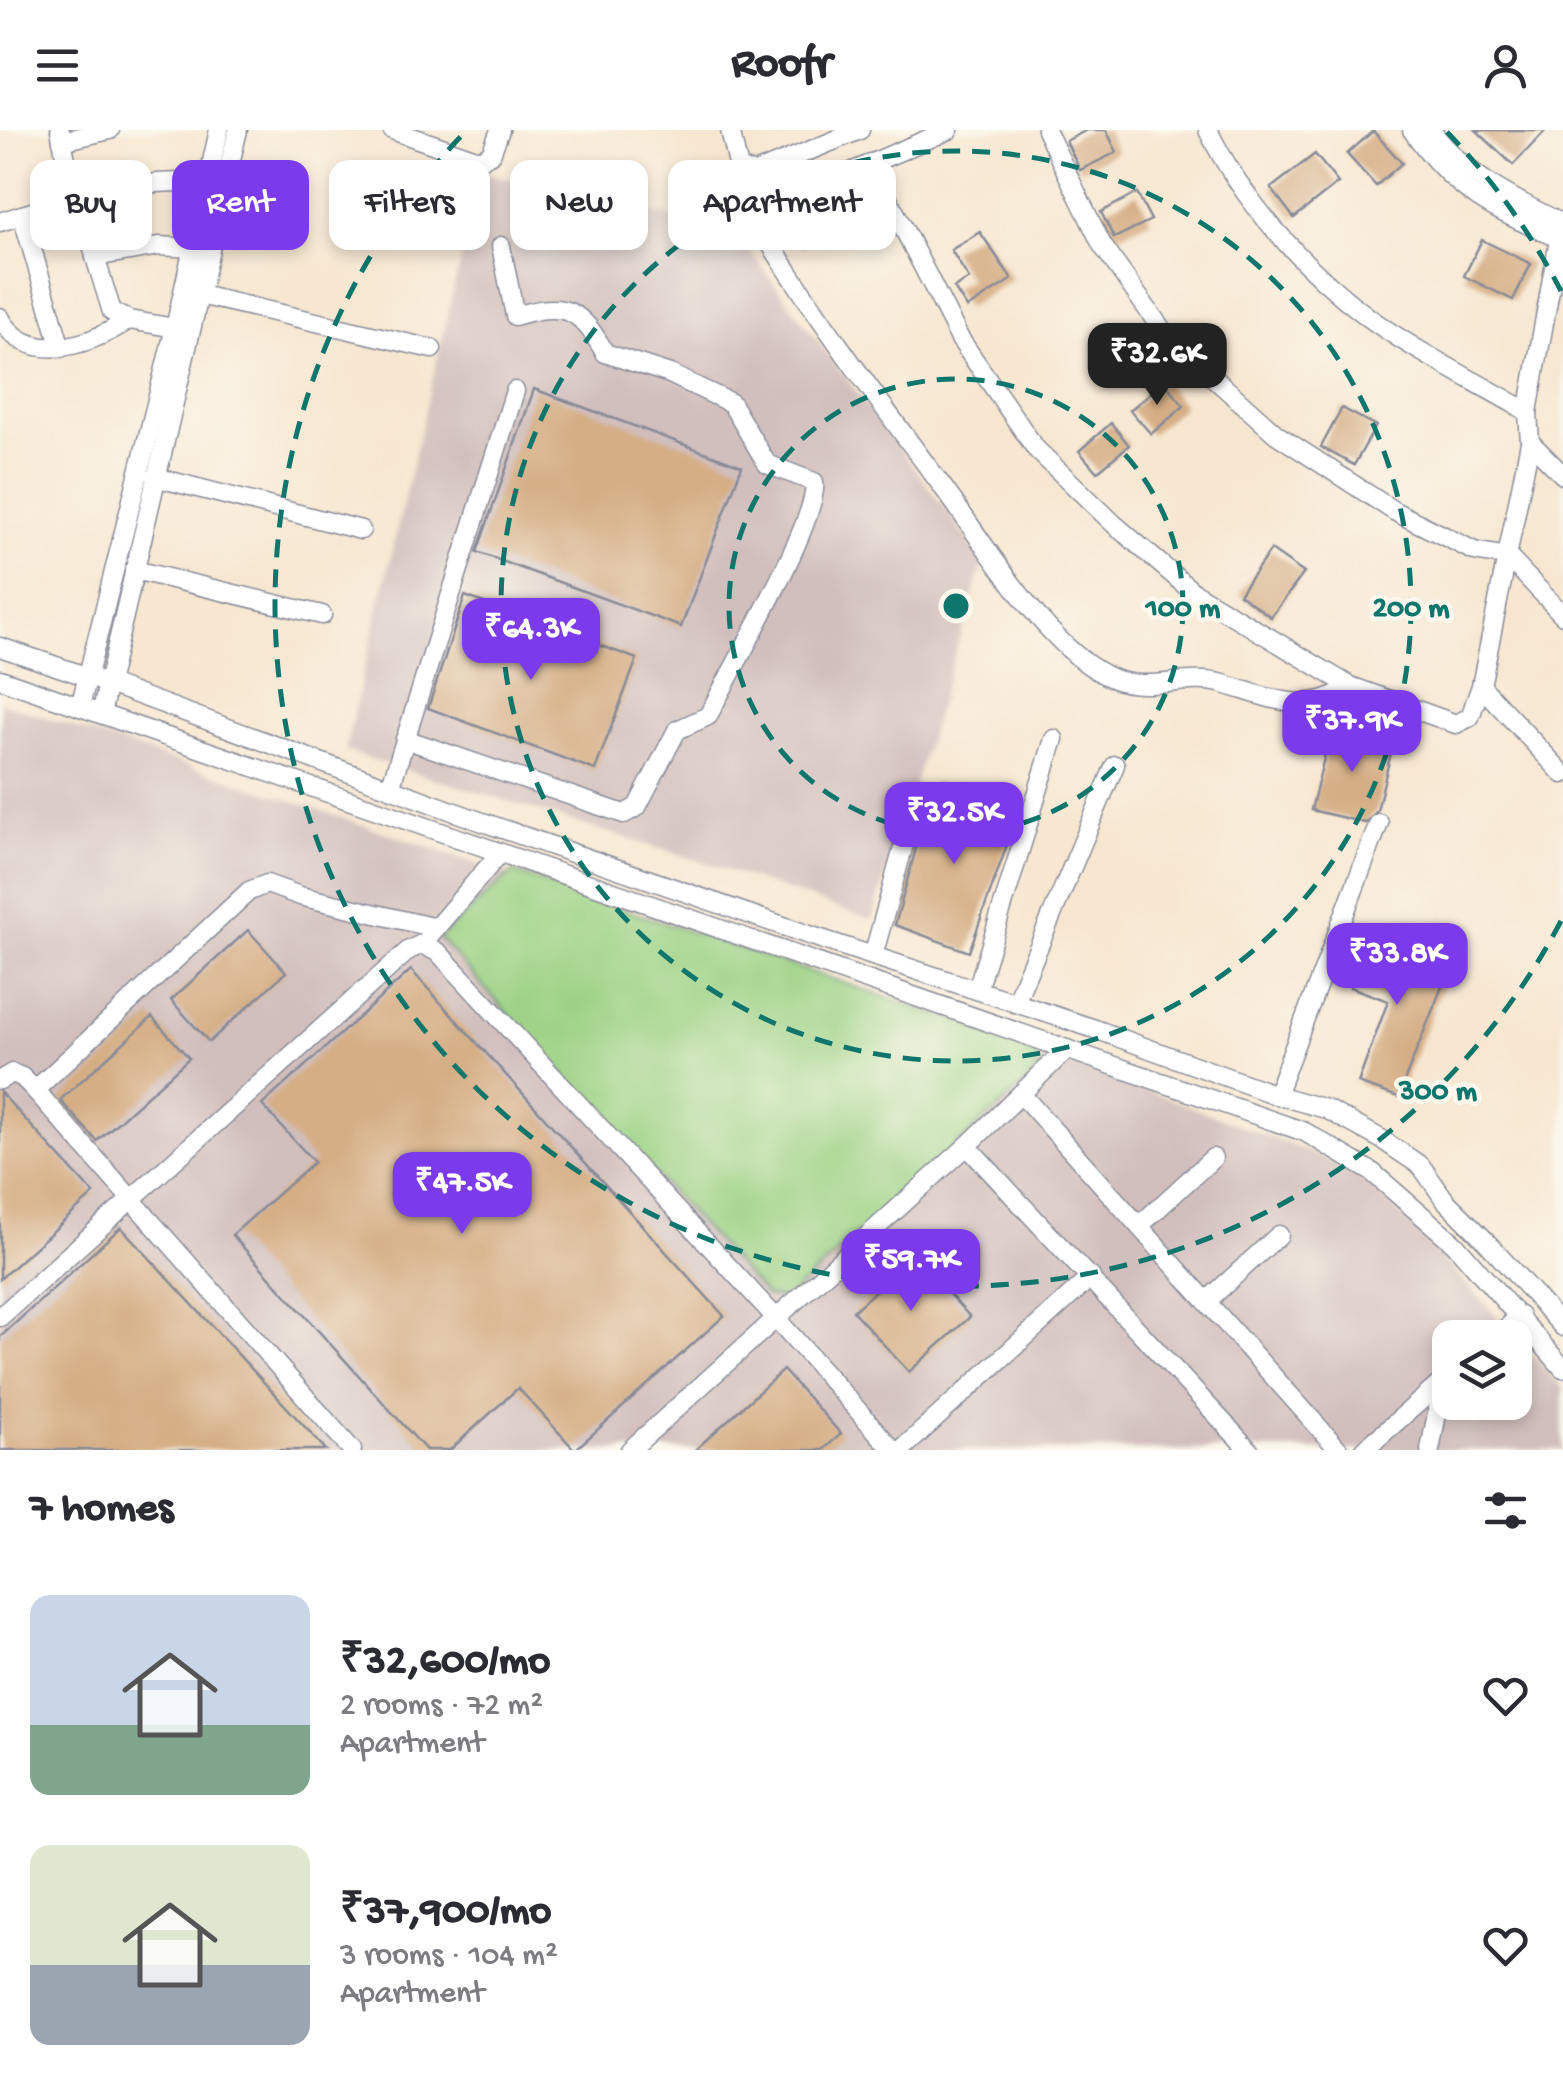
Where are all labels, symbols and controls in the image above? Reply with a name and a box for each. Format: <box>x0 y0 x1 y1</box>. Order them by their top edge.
icon: menu <box>30 38 85 93</box>
icon: person <box>1478 38 1533 93</box>
text: Roofr <box>732 39 832 92</box>
chip: Buy <box>30 160 152 250</box>
chip: Rent <box>172 160 309 250</box>
chip: Filters <box>329 160 490 250</box>
chip: New <box>510 160 648 250</box>
chip: Apartment <box>668 160 896 250</box>
pin: ₹32.6K <box>1076 323 1238 408</box>
text: ₹32.6K <box>1110 336 1204 374</box>
centre of rings <box>938 588 974 624</box>
text: 100 m <box>1145 593 1221 628</box>
text: 200 m <box>1372 593 1450 628</box>
pin: ₹64.3K <box>450 598 612 683</box>
text: ₹64.3K <box>484 611 578 649</box>
pin: ₹37.9K <box>1271 690 1433 775</box>
text: ₹37.9K <box>1304 703 1400 741</box>
pin: ₹32.5K <box>873 782 1035 867</box>
text: ₹32.5K <box>906 795 1002 833</box>
pin: ₹33.8K <box>1316 923 1478 1008</box>
text: ₹33.8K <box>1349 936 1445 974</box>
text: 300 m <box>1398 1076 1478 1111</box>
pin: ₹47.5K <box>381 1152 543 1237</box>
text: ₹47.5K <box>415 1165 509 1203</box>
pin: ₹59.7K <box>830 1229 992 1314</box>
text: ₹59.7K <box>863 1242 959 1280</box>
map controls <box>1432 1320 1532 1420</box>
button: layers <box>1432 1320 1532 1420</box>
icon: filters <box>1478 1483 1533 1538</box>
text: 7 homes <box>30 1486 173 1535</box>
icon: home <box>110 1635 230 1755</box>
text: ₹32,600/mo <box>340 1639 550 1688</box>
icon: heart <box>1478 1668 1533 1723</box>
text: 2 rooms · 72 m² <box>340 1688 543 1726</box>
text: Apartment <box>340 1726 484 1764</box>
icon: home <box>110 1885 230 2005</box>
text: ₹37,900/mo <box>340 1889 551 1938</box>
icon: heart <box>1478 1918 1533 1973</box>
text: 3 rooms · 104 m² <box>340 1938 558 1976</box>
text: Apartment <box>340 1976 484 2014</box>

